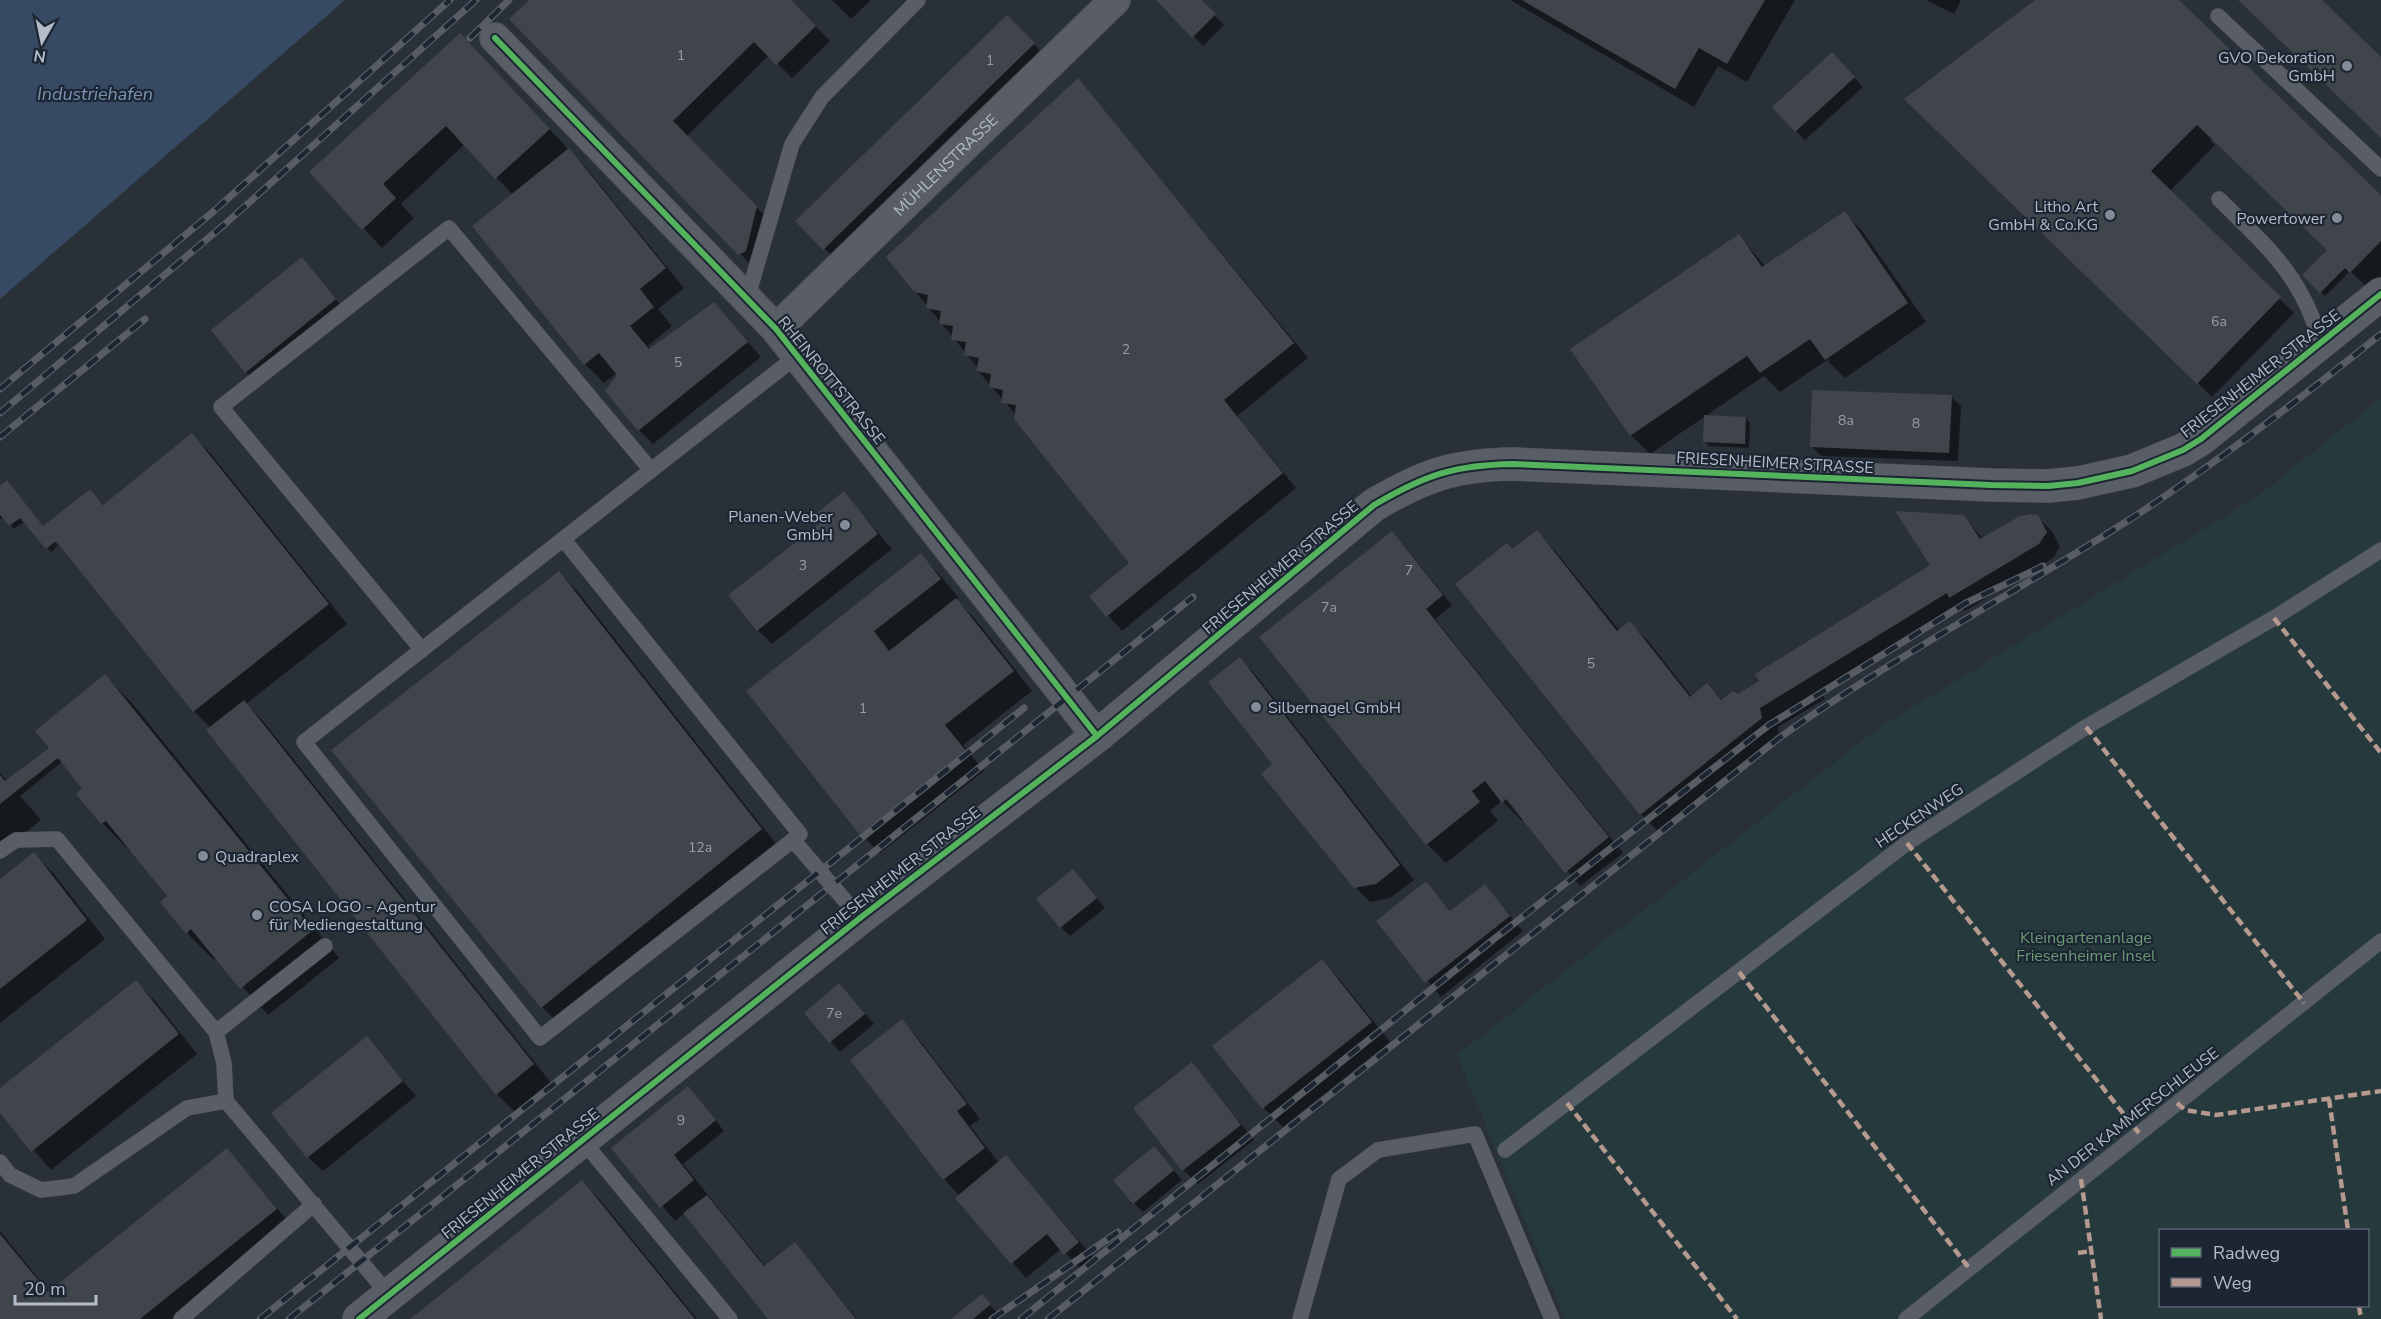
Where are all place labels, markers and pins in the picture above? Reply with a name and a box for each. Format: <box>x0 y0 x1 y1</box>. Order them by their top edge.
place label: GVO Dekoration GmbH <box>2218 47 2335 87</box>
marker: GVO Dekoration GmbH <box>2340 59 2354 73</box>
place label: Litho Art GmbH & Co.KG <box>1988 196 2098 236</box>
marker: Litho Art GmbH & Co.KG <box>2103 208 2117 222</box>
place label: Powertower <box>2237 208 2325 230</box>
marker: Powertower <box>2330 211 2344 225</box>
place label: Planen-Weber GmbH <box>728 506 833 546</box>
marker: Planen-Weber GmbH <box>838 518 852 532</box>
place label: Silbernagel GmbH <box>1268 697 1401 719</box>
marker: Silbernagel GmbH <box>1249 700 1263 714</box>
place label: Quadraplex <box>215 846 300 868</box>
marker: Quadraplex <box>196 849 210 863</box>
place label: COSA LOGO - Agentur für Mediengestaltung <box>269 896 436 936</box>
marker: COSA LOGO - Agentur für Mediengestaltung <box>250 908 264 922</box>

